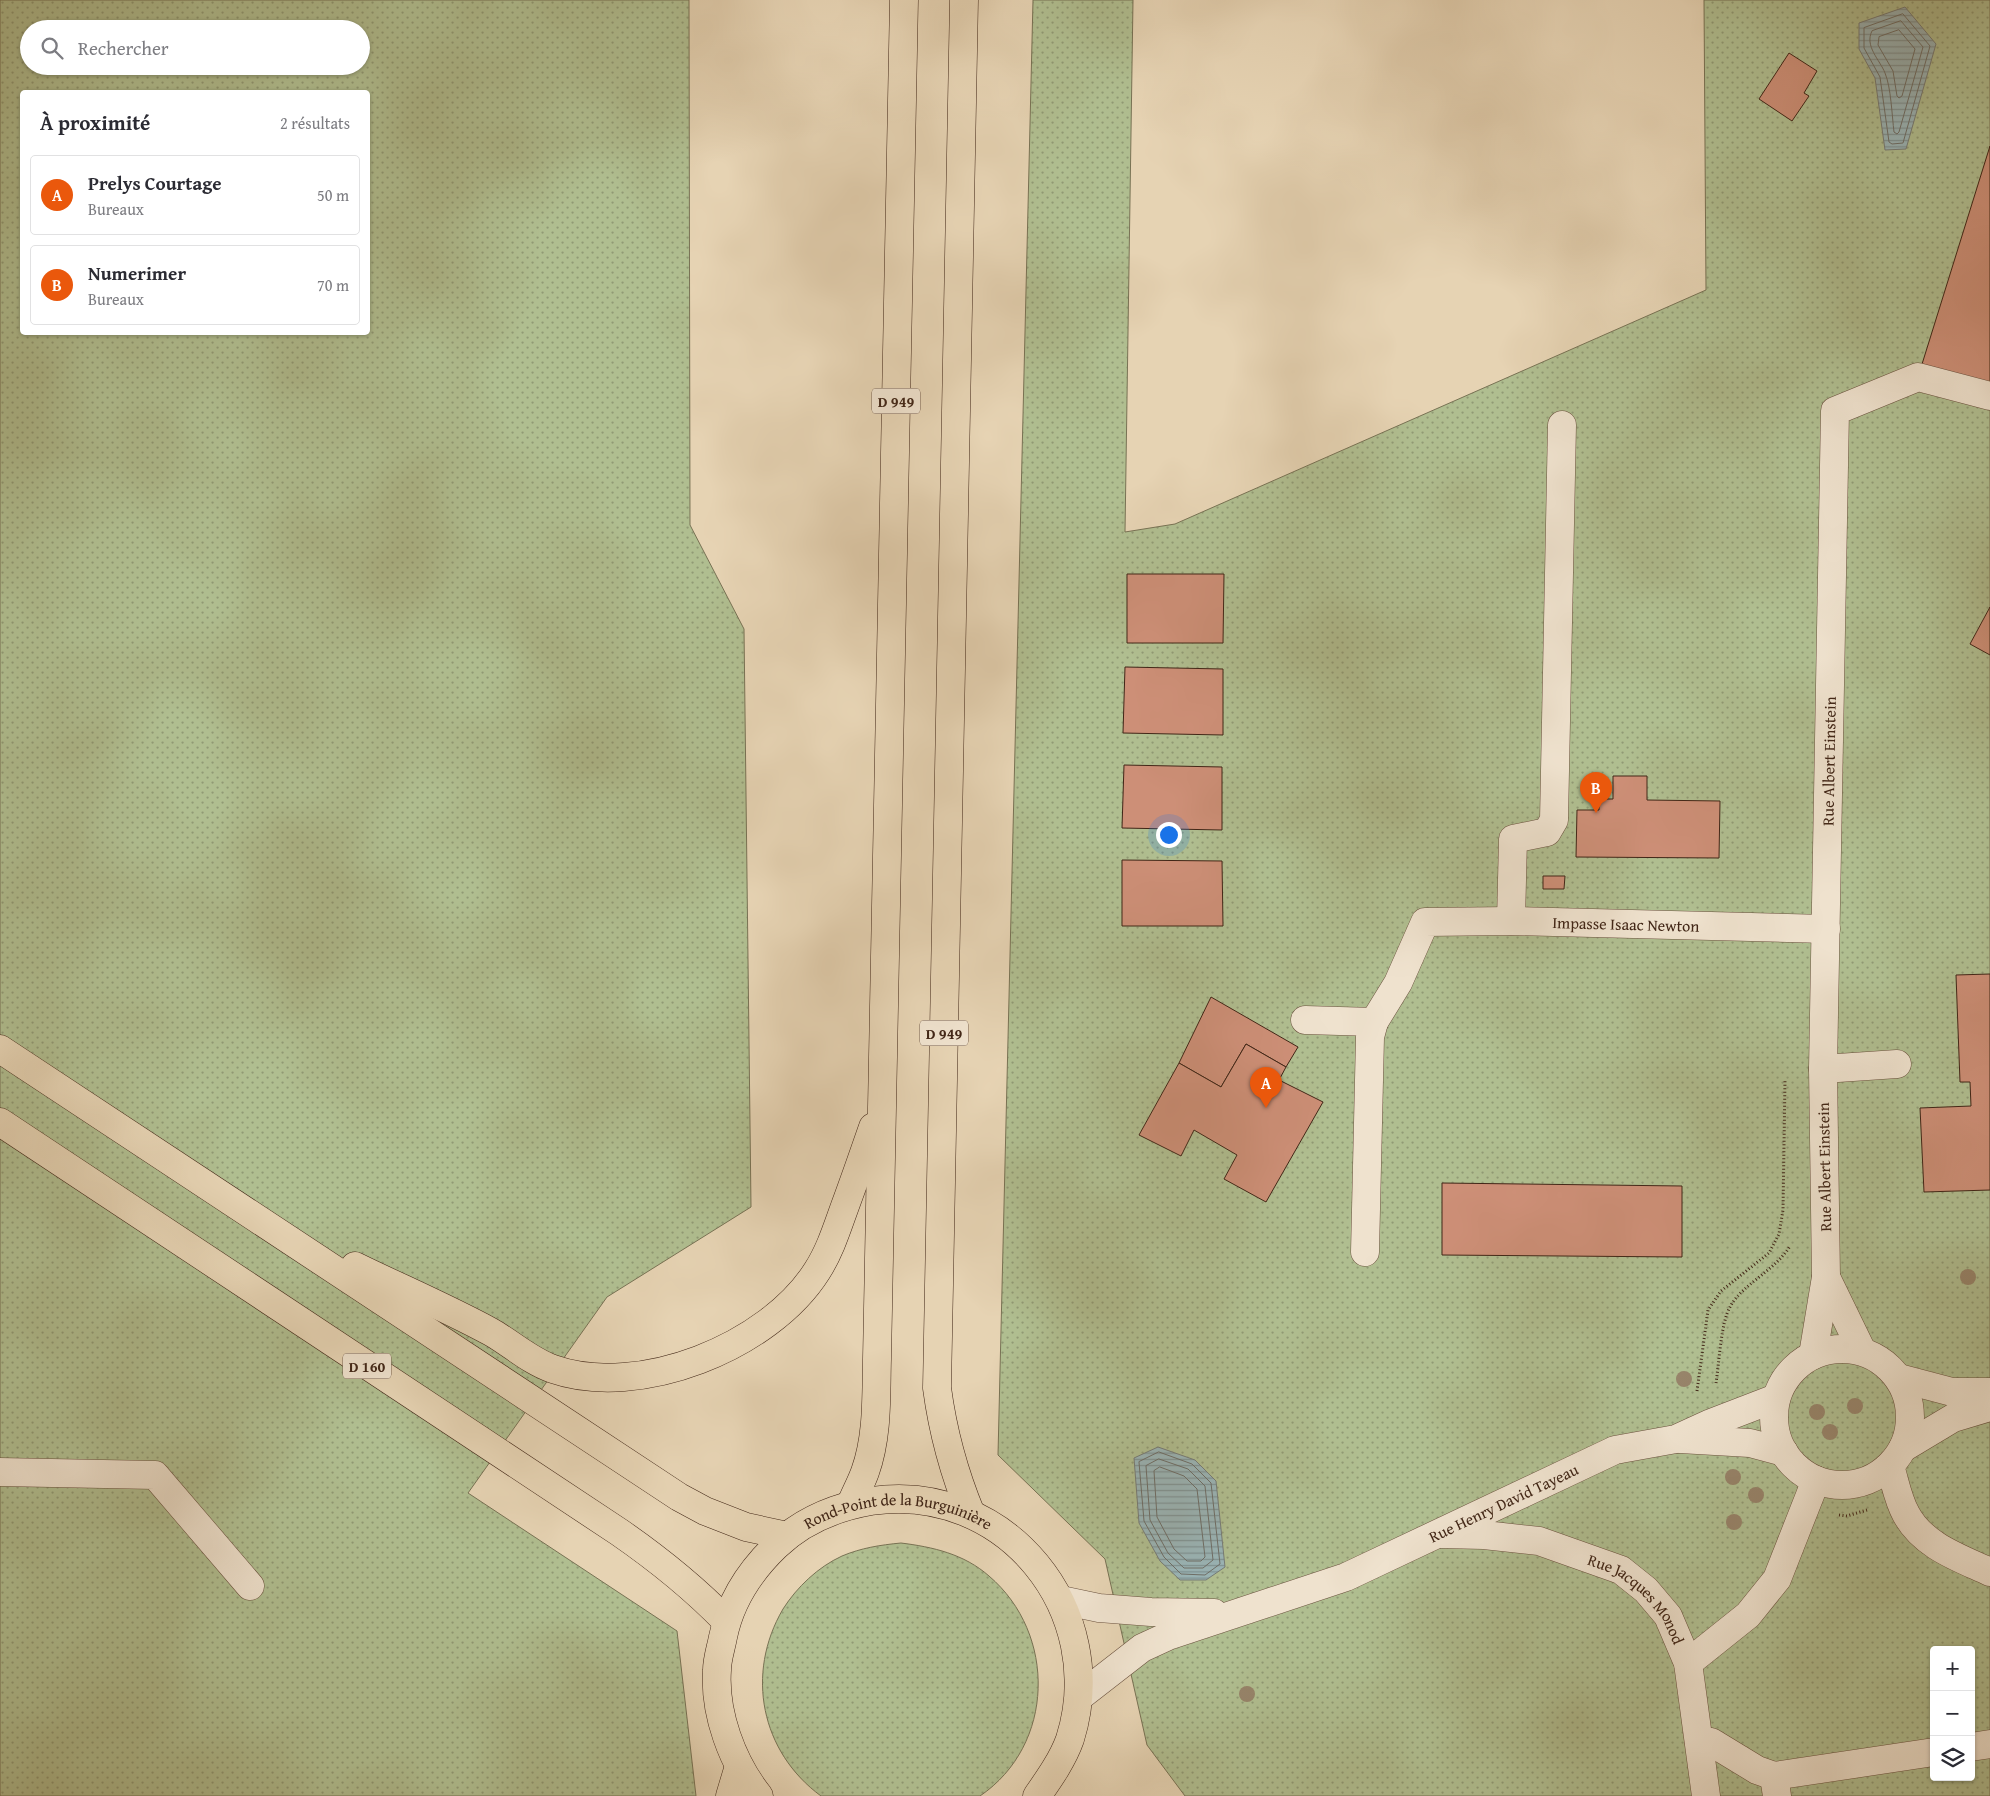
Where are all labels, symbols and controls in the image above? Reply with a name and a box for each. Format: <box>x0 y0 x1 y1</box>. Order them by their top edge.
search box <box>20 20 370 75</box>
icon: search <box>38 34 66 62</box>
text: Rechercher <box>78 34 169 62</box>
text: À proximité <box>40 107 150 138</box>
text: 2 résultats <box>280 111 350 135</box>
text: Prelys Courtage <box>88 169 222 197</box>
text: A <box>52 183 62 207</box>
text: 50 m <box>317 183 349 207</box>
text: Bureaux <box>88 197 144 221</box>
text: Numerimer <box>88 259 186 287</box>
text: B <box>52 273 62 297</box>
text: 70 m <box>317 273 349 297</box>
text: Bureaux <box>88 287 144 311</box>
road number: D 949 <box>872 388 920 414</box>
street label: Rue Albert Einstein <box>1815 696 1842 826</box>
pin: B <box>1580 772 1612 813</box>
your location <box>1156 822 1182 848</box>
street label: Impasse Isaac Newton <box>1552 910 1700 938</box>
road number: D 949 <box>920 1020 968 1046</box>
pin: A <box>1250 1067 1282 1108</box>
street label: Rue Albert Einstein <box>1811 1102 1837 1232</box>
road number: D 160 <box>343 1354 391 1378</box>
street label: Rue Henry David Tayeau <box>1425 1457 1583 1548</box>
text: Rond-Point de la Burguinière <box>799 1487 997 1535</box>
street label: Rond-Point de la Burguinière <box>800 1519 996 1539</box>
street label: Rue Jacques Monod <box>1585 1547 1691 1648</box>
map controls <box>1930 1646 1975 1781</box>
button: + <box>1930 1646 1975 1691</box>
button: − <box>1930 1691 1975 1736</box>
button: layers <box>1930 1736 1975 1781</box>

